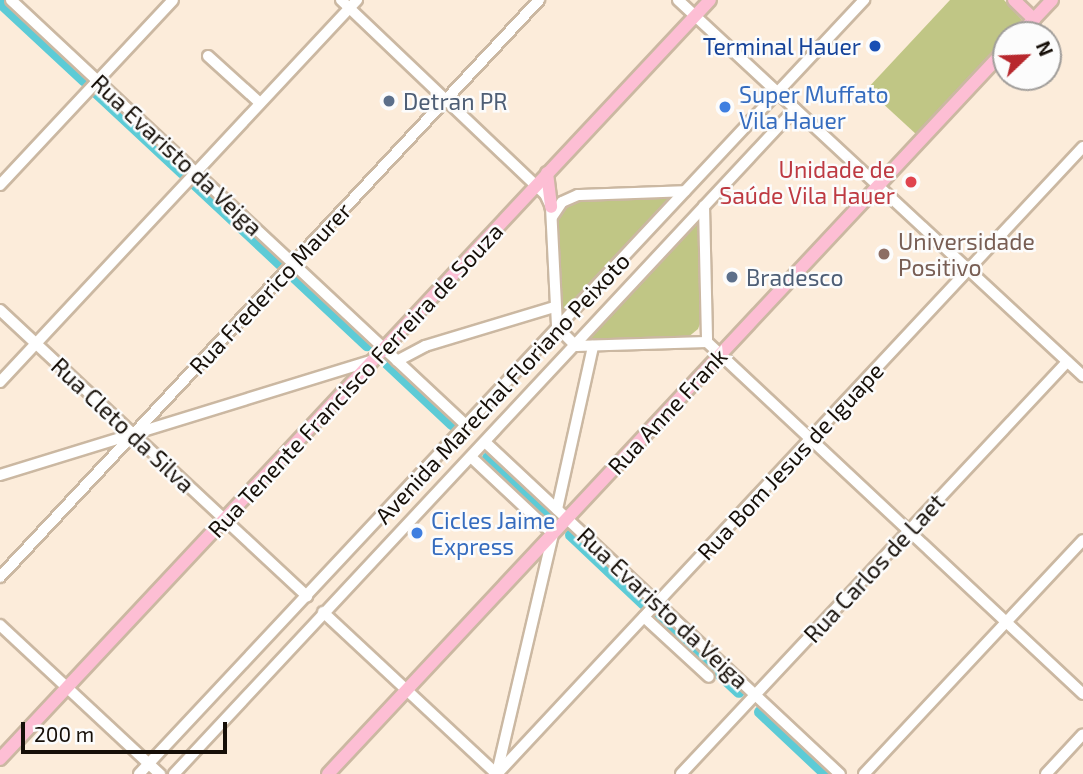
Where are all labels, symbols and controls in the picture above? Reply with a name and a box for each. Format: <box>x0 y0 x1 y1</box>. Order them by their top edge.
north arrow <box>992 21 1062 91</box>
place label: Terminal Hauer <box>702 32 861 60</box>
marker: Terminal Hauer <box>867 38 883 54</box>
text: N <box>1032 38 1058 59</box>
street label: Rua Evaristo da Veiga <box>86 69 268 241</box>
place label: Super Muffato Vila Hauer <box>739 80 889 134</box>
place label: Detran PR <box>403 87 508 115</box>
marker: Detran PR <box>381 93 397 109</box>
marker: Super Muffato Vila Hauer <box>717 99 733 115</box>
place label: Unidade de Saúde Vila Hauer <box>719 155 895 209</box>
marker: Unidade de Saúde Vila Hauer <box>901 172 921 192</box>
street label: Rua Frederico Maurer <box>183 197 357 379</box>
street label: Rua Tenente Francisco Ferreira de Souza <box>202 217 508 543</box>
place label: Universidade Positivo <box>898 227 1035 281</box>
marker: Universidade Positivo <box>876 246 892 262</box>
street label: Avenida Marechal Floriano Peixoto <box>369 247 635 529</box>
place label: Bradesco <box>746 263 843 291</box>
marker: Bradesco <box>724 269 740 285</box>
street label: Rua Anne Frank <box>601 342 733 480</box>
street label: Rua Cleto da Silva <box>46 352 200 498</box>
street label: Rua Bom Jesus de Iguape <box>691 356 889 566</box>
street label: Rua Carlos de Laet <box>798 488 950 648</box>
place label: Cicles Jaime Express <box>431 506 556 560</box>
street label: Rua Evaristo da Veiga <box>572 522 754 694</box>
marker: Cicles Jaime Express <box>409 525 425 541</box>
scale bar <box>24 708 231 752</box>
text: 200 m <box>34 721 94 746</box>

